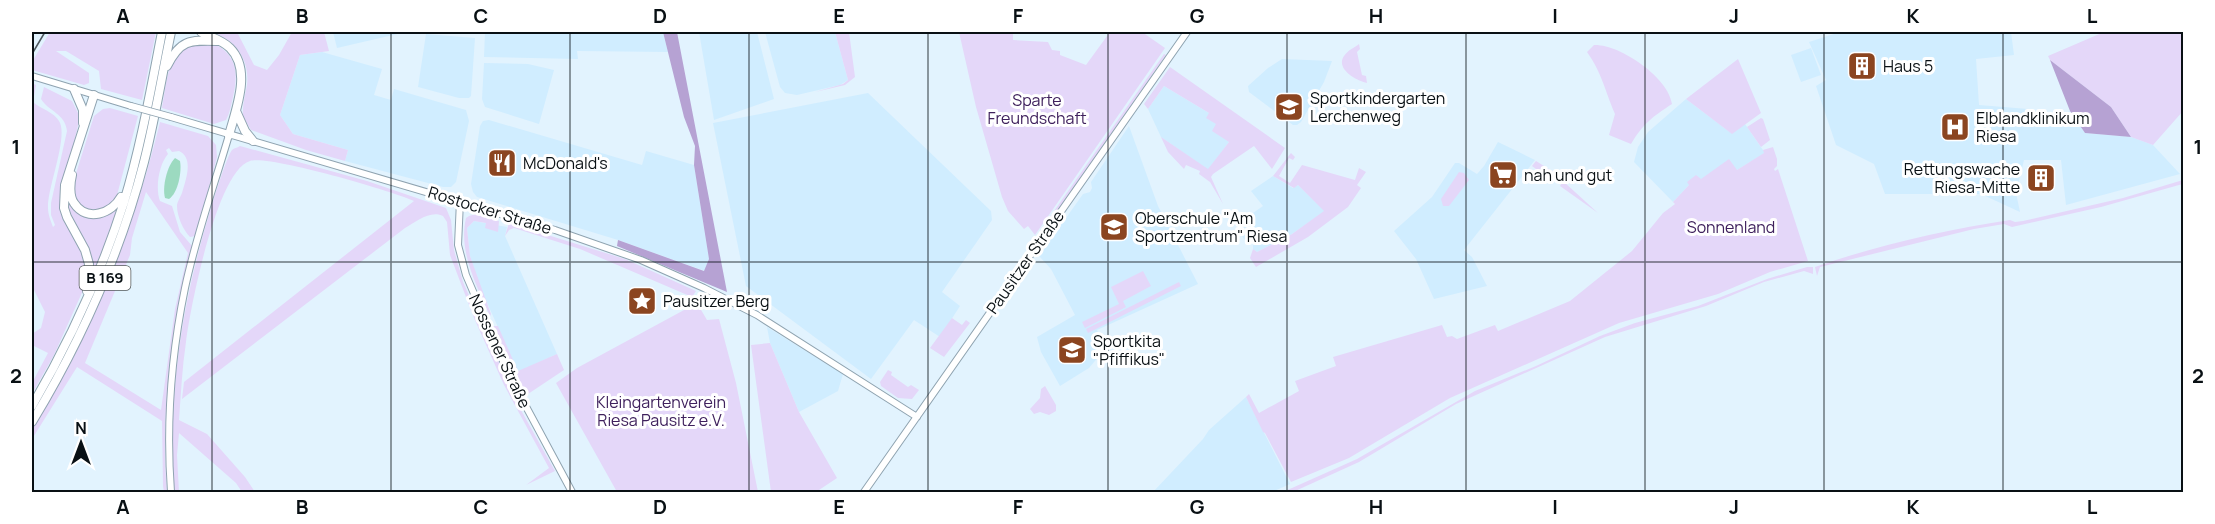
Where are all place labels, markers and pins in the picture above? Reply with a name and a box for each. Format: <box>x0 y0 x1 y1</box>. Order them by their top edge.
building icon: Haus 5 <box>1846 50 1878 82</box>
place label: Haus 5 <box>1883 55 1933 77</box>
place label: Sportkindergarten Lerchenweg <box>1310 87 1445 127</box>
school or university icon: Sportkindergarten Lerchenweg <box>1273 91 1305 123</box>
place label: Elblandklinikum Riesa <box>1976 107 2090 147</box>
hospital icon: Elblandklinikum Riesa <box>1939 111 1971 143</box>
restaurant icon: McDonald's <box>486 147 518 179</box>
place label: McDonald's <box>523 152 608 174</box>
place label: Rettungswache Riesa-Mitte <box>1904 158 2020 198</box>
supermarket icon: nah und gut <box>1487 159 1519 191</box>
building icon: Rettungswache Riesa-Mitte <box>2025 162 2057 194</box>
place label: nah und gut <box>1524 164 1612 186</box>
place label: Oberschule "Am Sportzentrum" Riesa <box>1135 207 1287 247</box>
school or university icon: Oberschule "Am Sportzentrum" Riesa <box>1098 211 1130 243</box>
place icon: Pausitzer Berg <box>626 285 658 317</box>
place label: Pausitzer Berg <box>663 290 769 312</box>
place label: Sportkita "Pfiffikus" <box>1093 330 1165 370</box>
school or university icon: Sportkita "Pfiffikus" <box>1056 334 1088 366</box>

